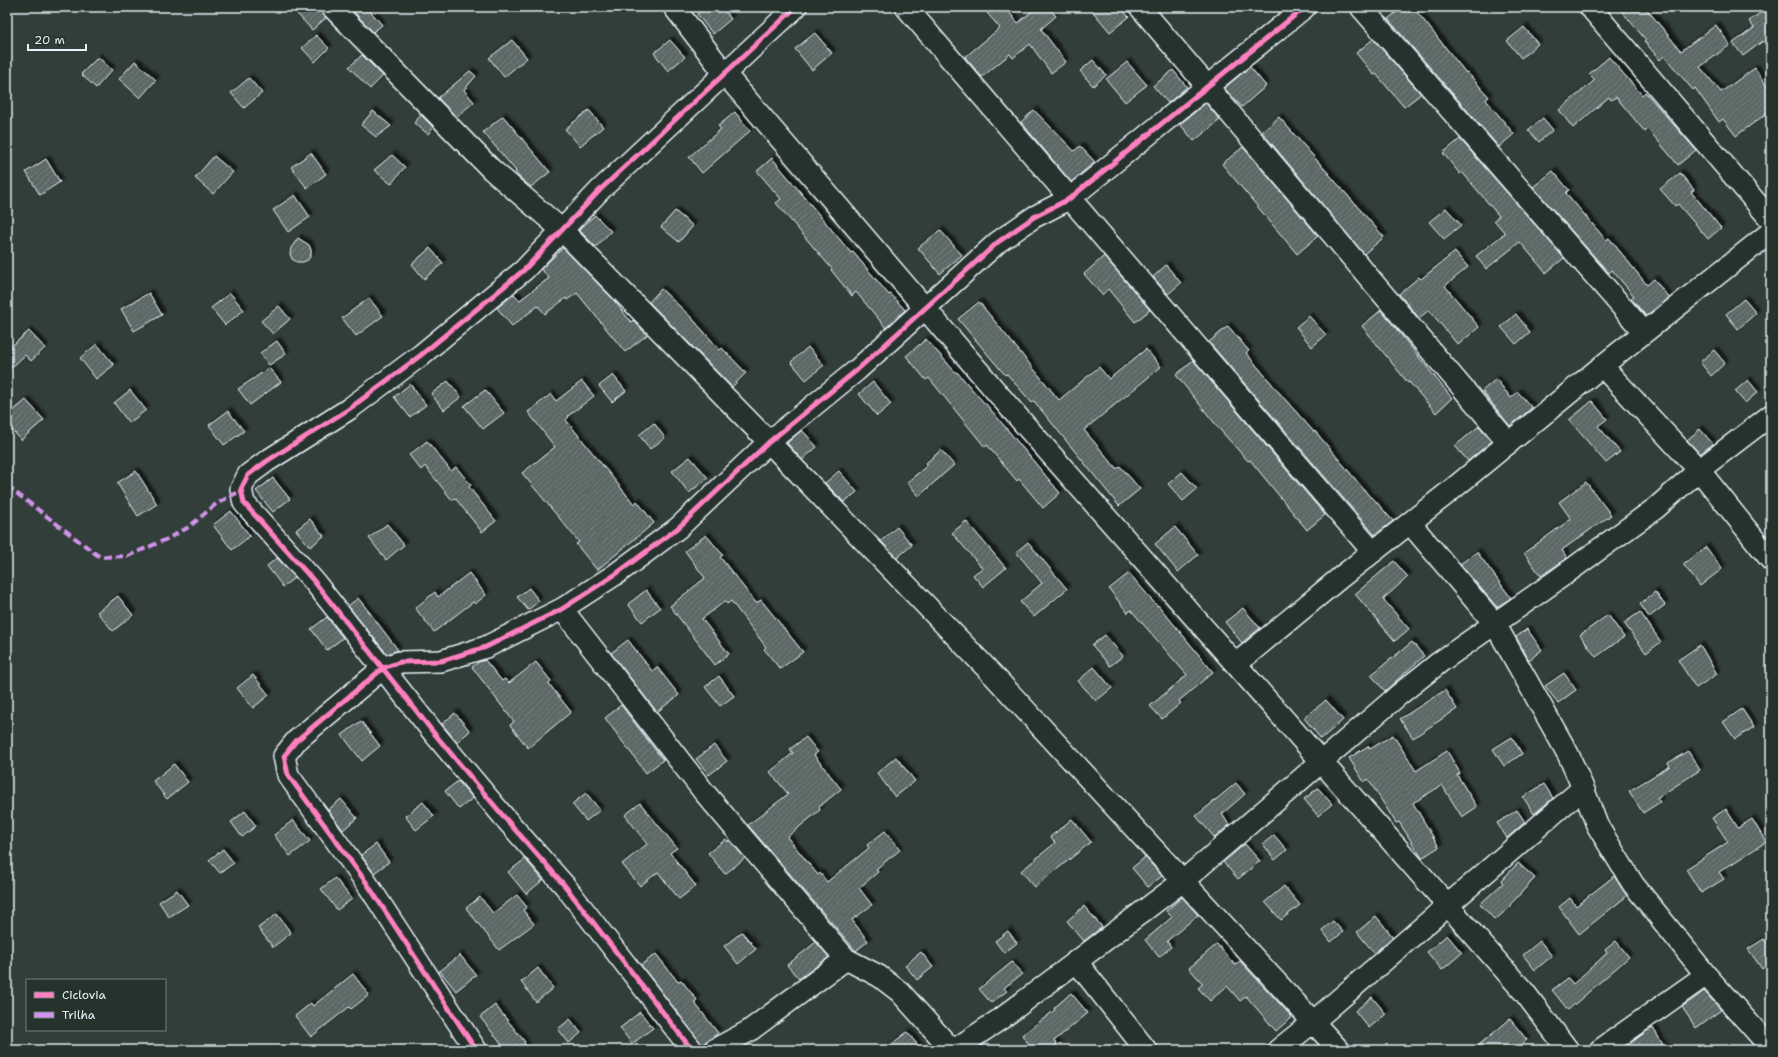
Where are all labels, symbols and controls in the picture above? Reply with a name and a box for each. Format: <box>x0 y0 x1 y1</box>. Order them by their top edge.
scale bar <box>28 26 86 52</box>
text: 20 m <box>34 32 65 48</box>
legend <box>26 979 166 1031</box>
text: Ciclovia <box>62 987 106 1003</box>
text: Trilha <box>62 1007 96 1023</box>

